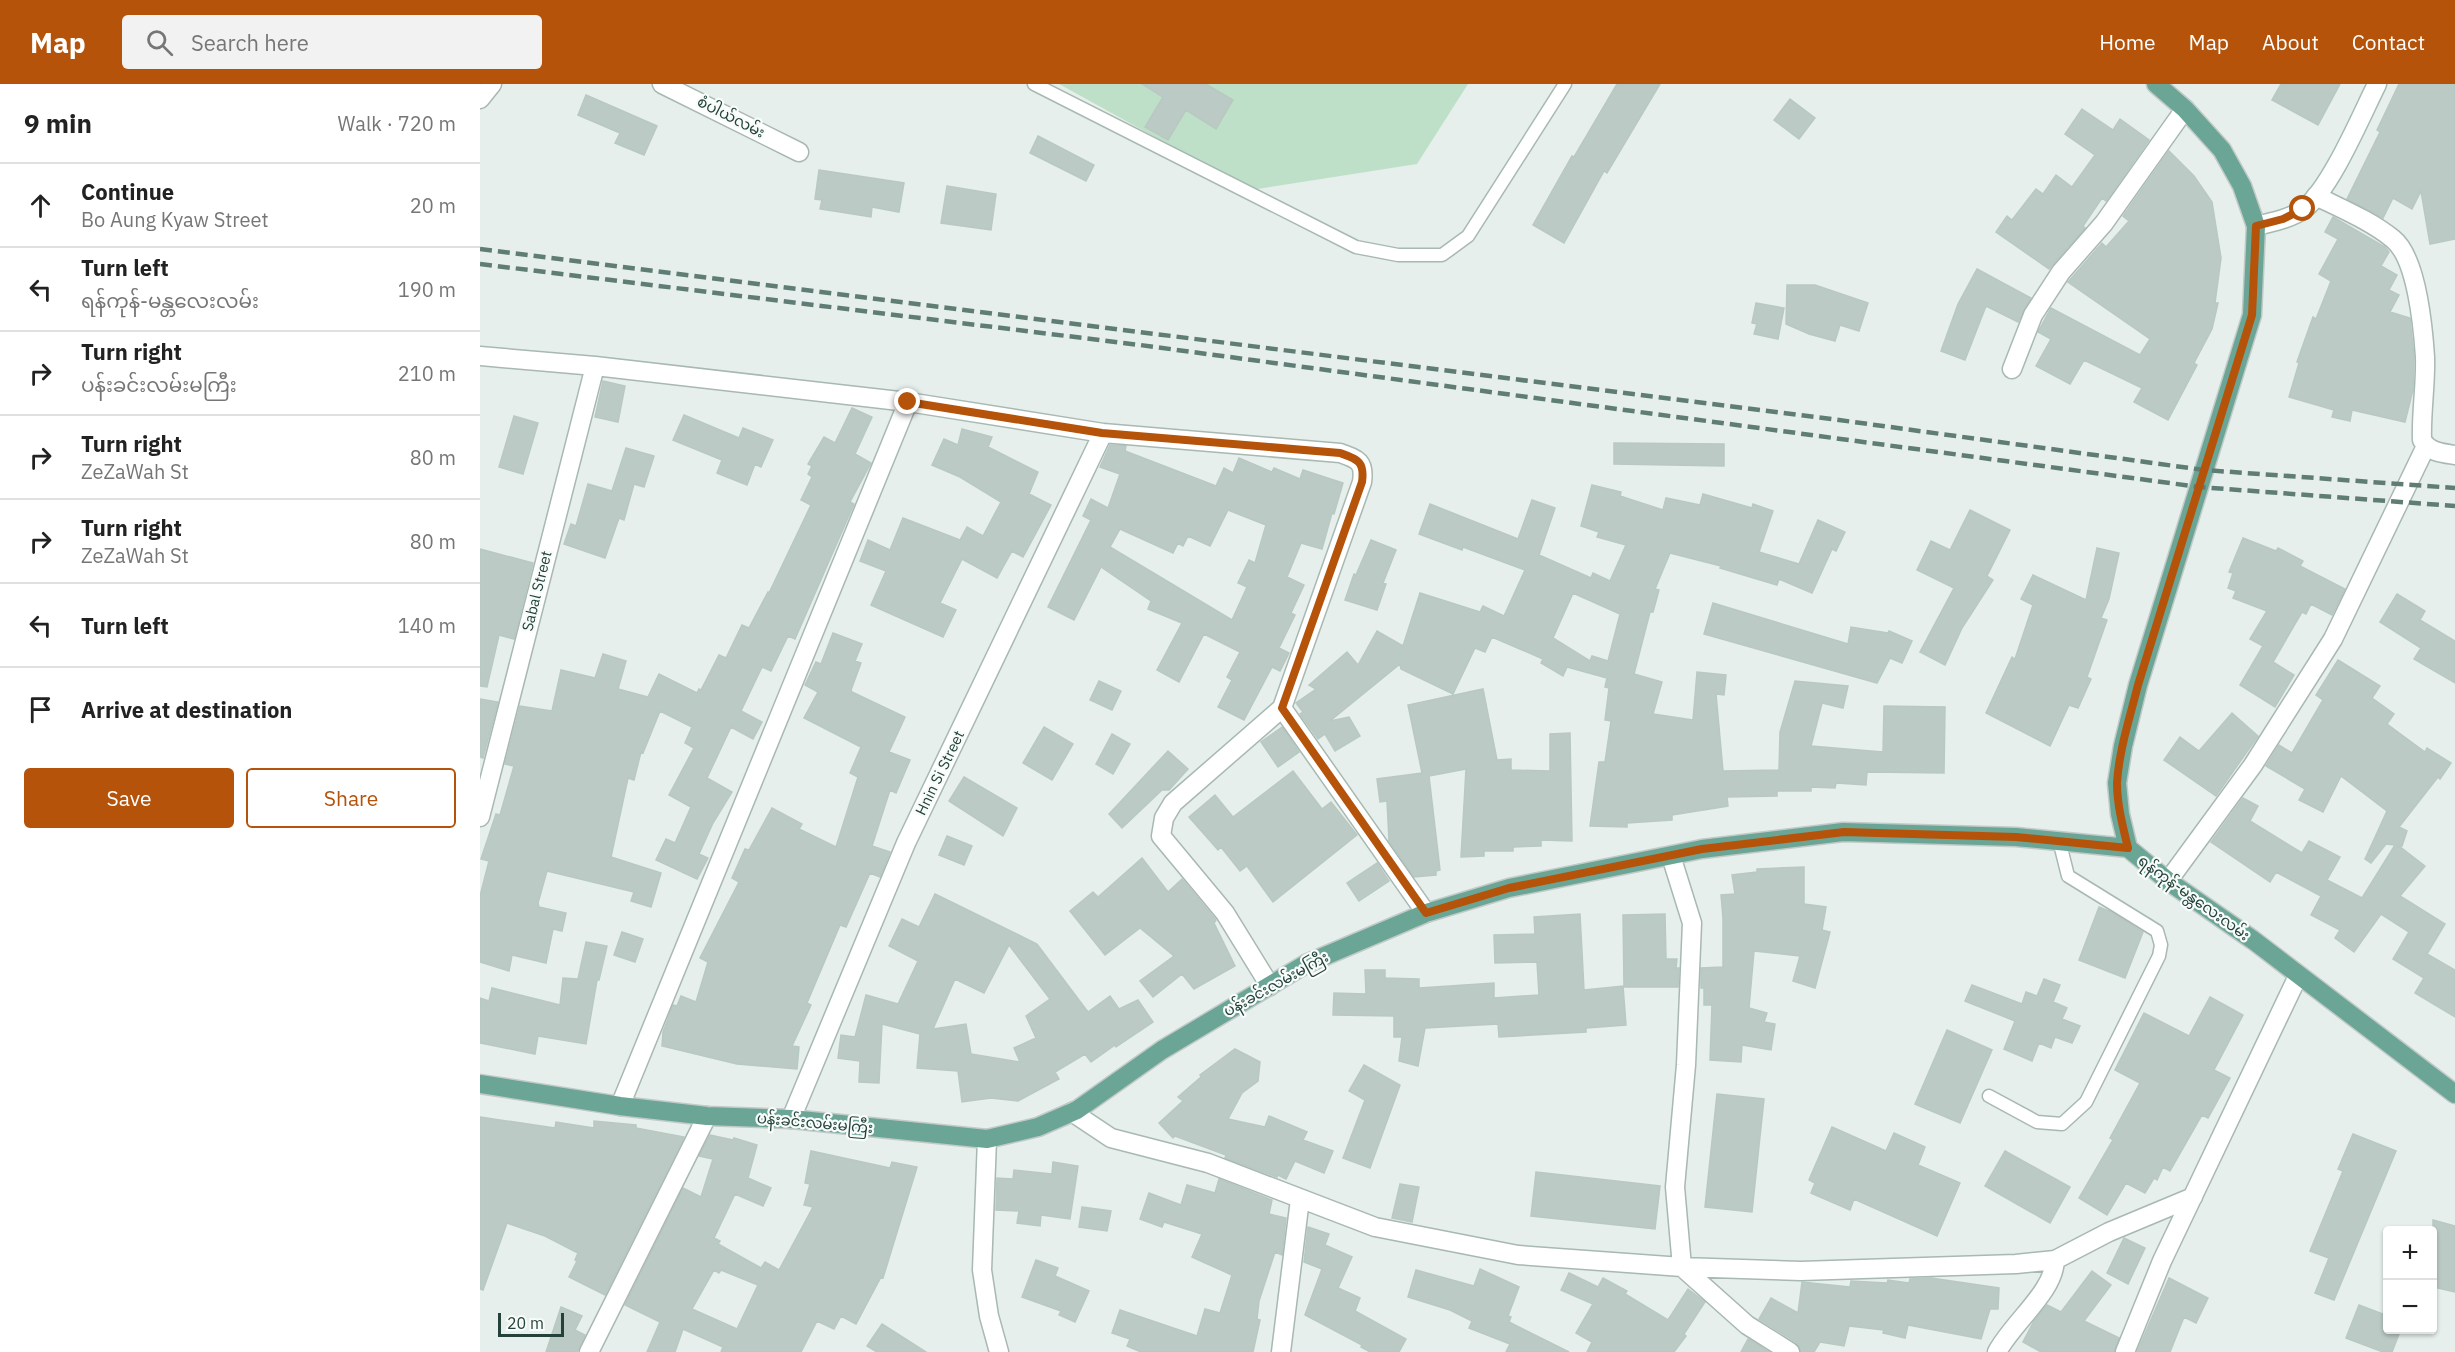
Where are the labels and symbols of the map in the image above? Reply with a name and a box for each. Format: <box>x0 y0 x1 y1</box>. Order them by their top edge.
street label: စံပါယ်လမ်း <box>694 91 768 142</box>
route start <box>2289 195 2315 221</box>
route end <box>894 388 920 414</box>
street label: Sabal Street <box>517 549 556 633</box>
street label: Hnin Si Street <box>911 727 968 818</box>
street label: ရန်ကုန်-မန္တလေးလမ်း <box>2133 851 2254 947</box>
street label: ပန်းခင်းလမ်းမကြီး <box>1220 947 1333 1023</box>
street label: ပန်းခင်းလမ်းမကြီး <box>756 1108 874 1140</box>
scale bar <box>498 1310 564 1338</box>

